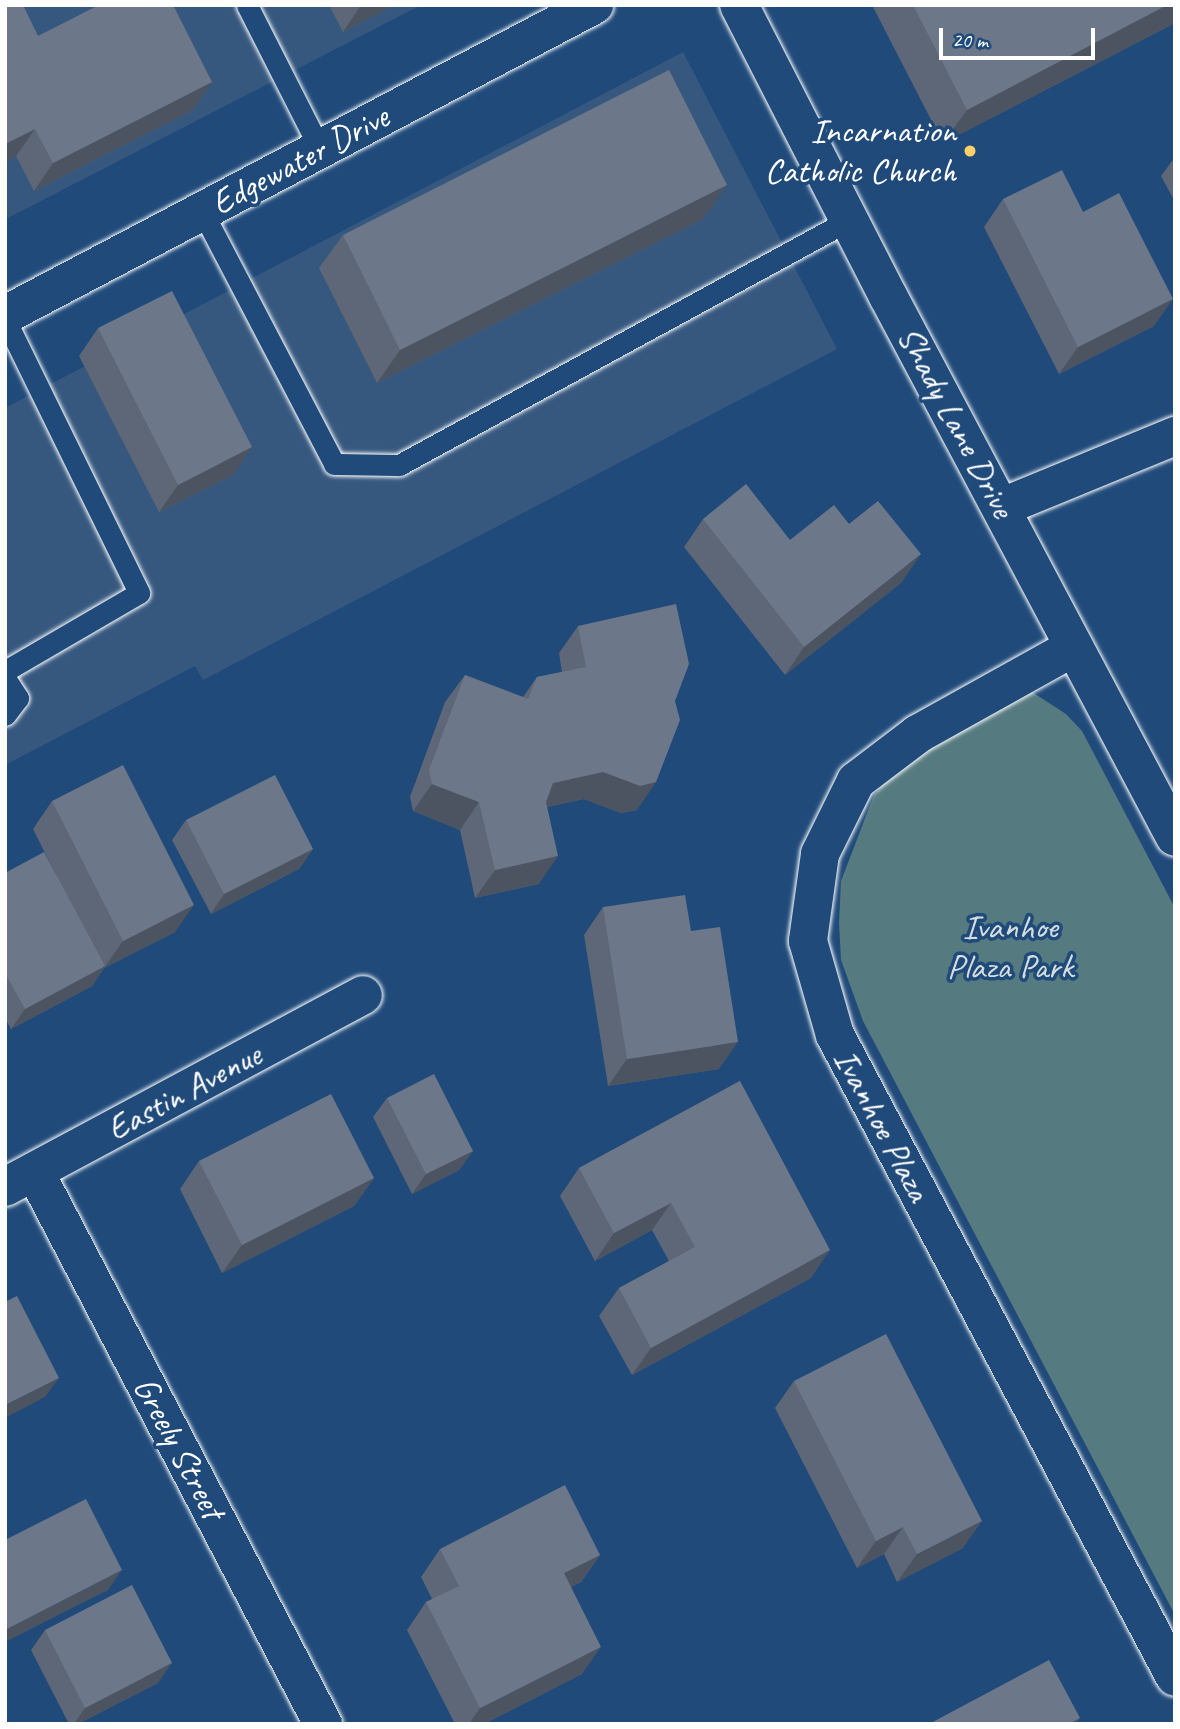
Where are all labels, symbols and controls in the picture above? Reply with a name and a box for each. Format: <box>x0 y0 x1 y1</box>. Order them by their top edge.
scale bar <box>942 14 1098 58</box>
text: 20 m <box>952 27 988 53</box>
street label: Edgewater Drive <box>204 96 396 224</box>
place label: Incarnation Catholic Church <box>763 110 956 192</box>
marker: Incarnation Catholic Church <box>962 143 978 159</box>
street label: Shady Lane Drive <box>888 319 1024 525</box>
park label: Ivanhoe Plaza Park <box>947 906 1073 988</box>
street label: Eastin Avenue <box>100 1034 268 1150</box>
street label: Ivanhoe Plaza <box>824 1042 940 1208</box>
street label: Greely Street <box>124 1370 234 1526</box>

